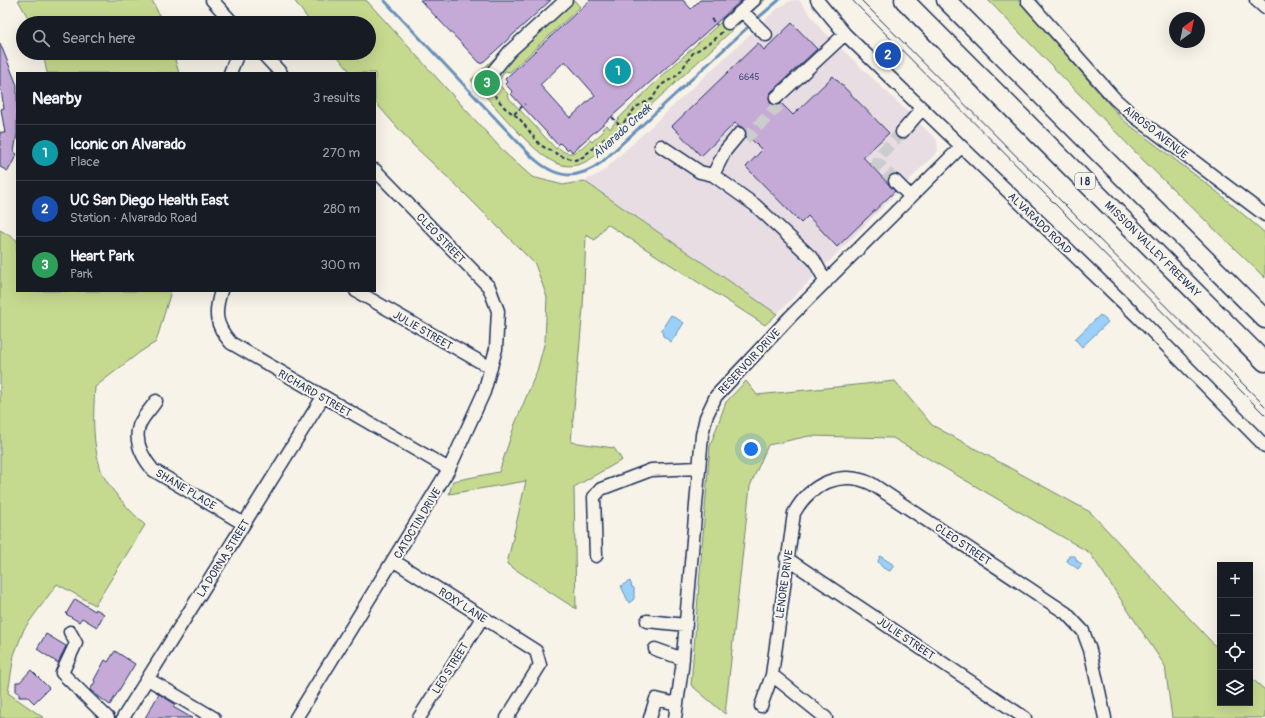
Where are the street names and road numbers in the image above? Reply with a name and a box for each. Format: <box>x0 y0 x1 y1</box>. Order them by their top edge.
street label: AIROSO AVENUE <box>1121 103 1191 162</box>
road number: I 8 <box>1075 173 1095 189</box>
street label: ALVARADO ROAD <box>1005 190 1074 257</box>
street label: MISSION VALLEY FREEWAY <box>1102 199 1204 300</box>
street label: CLEO STREET <box>414 211 468 266</box>
street label: JULIE STREET <box>391 308 455 353</box>
street label: RESERVOIR DRIVE <box>716 326 783 397</box>
street label: RICHARD STREET <box>276 367 354 420</box>
street label: SHANE PLACE <box>153 466 218 513</box>
street label: CATOCTIN DRIVE <box>391 485 444 561</box>
street label: LA DORNA STREET <box>194 517 253 600</box>
street label: CLEO STREET <box>932 521 993 568</box>
street label: LENORE DRIVE <box>773 548 796 619</box>
street label: ROXY LANE <box>436 585 490 626</box>
street label: JULIE STREET <box>875 614 937 662</box>
street label: LEO STREET <box>430 640 471 696</box>

